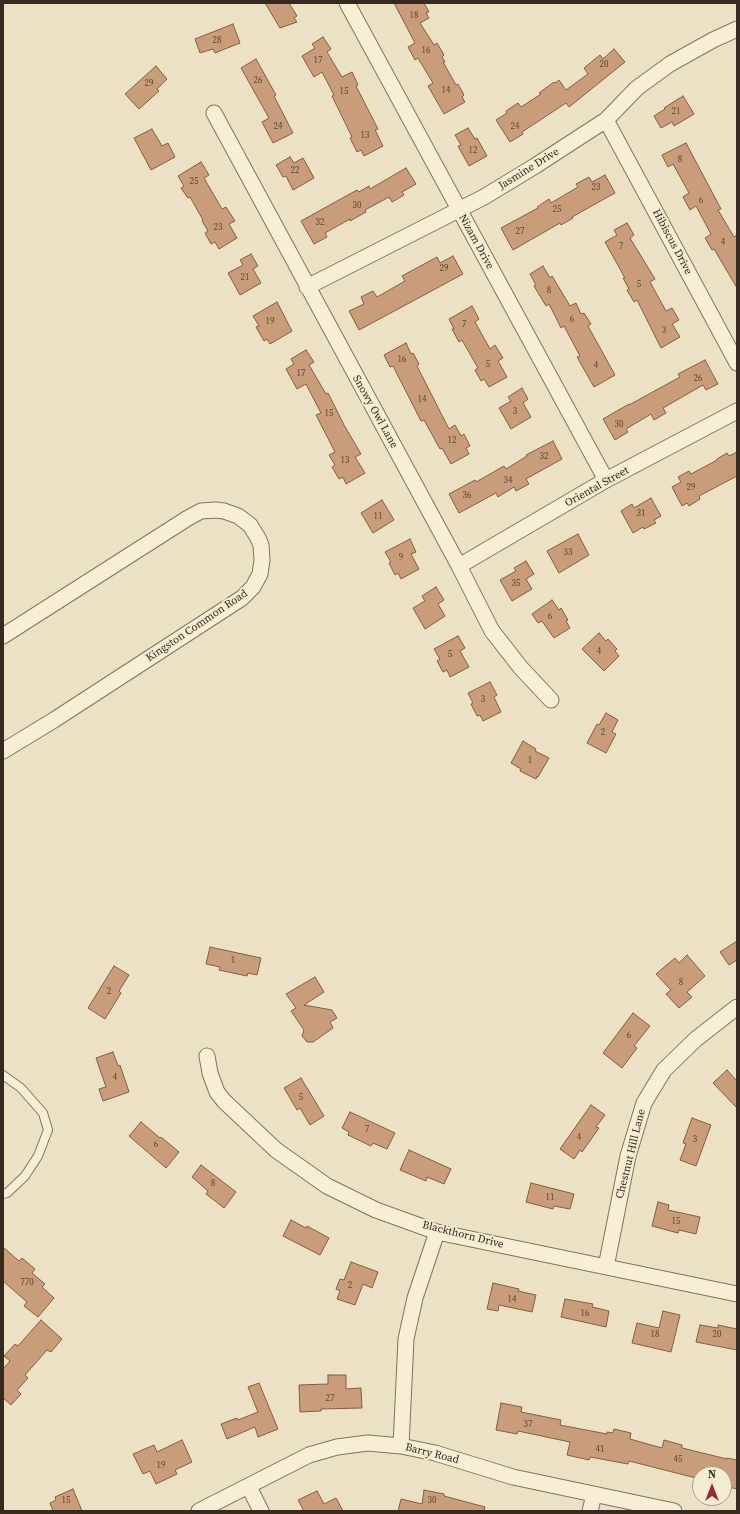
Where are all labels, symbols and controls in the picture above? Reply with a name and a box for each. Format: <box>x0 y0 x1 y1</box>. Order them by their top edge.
house number: 18 <box>410 11 418 21</box>
house number: 28 <box>213 36 221 46</box>
house number: 16 <box>422 46 430 56</box>
house number: 17 <box>314 56 322 66</box>
house number: 20 <box>600 60 608 70</box>
house number: 26 <box>254 76 262 86</box>
house number: 29 <box>145 79 153 89</box>
house number: 14 <box>442 86 450 96</box>
house number: 15 <box>340 87 348 97</box>
house number: 21 <box>672 107 680 117</box>
house number: 24 <box>274 122 282 132</box>
house number: 24 <box>511 122 519 132</box>
house number: 13 <box>361 131 369 141</box>
street label: Jasmine Drive <box>496 145 562 193</box>
house number: 12 <box>469 146 477 156</box>
house number: 8 <box>678 155 682 165</box>
house number: 22 <box>291 166 299 176</box>
house number: 25 <box>190 177 198 187</box>
house number: 23 <box>592 183 600 193</box>
house number: 6 <box>699 196 703 206</box>
house number: 30 <box>353 201 361 211</box>
house number: 25 <box>553 205 561 215</box>
street label: Hibiscus Drive <box>649 207 695 277</box>
street label: Nizam Drive <box>455 212 497 272</box>
house number: 32 <box>316 218 324 228</box>
house number: 23 <box>214 223 222 233</box>
house number: 27 <box>516 227 524 237</box>
house number: 4 <box>721 238 725 248</box>
house number: 7 <box>619 242 623 252</box>
house number: 29 <box>440 264 448 274</box>
house number: 21 <box>241 273 249 283</box>
house number: 5 <box>637 280 641 290</box>
house number: 8 <box>547 286 551 296</box>
house number: 6 <box>570 315 574 325</box>
house number: 19 <box>266 317 274 327</box>
house number: 7 <box>462 320 466 330</box>
house number: 3 <box>662 326 666 336</box>
house number: 16 <box>398 355 406 365</box>
house number: 5 <box>486 360 490 370</box>
house number: 4 <box>594 361 598 371</box>
house number: 17 <box>297 369 305 379</box>
street label: Snowy Owl Lane <box>350 373 400 451</box>
house number: 26 <box>694 374 702 384</box>
house number: 14 <box>418 395 426 405</box>
house number: 3 <box>513 407 517 417</box>
house number: 15 <box>325 409 333 419</box>
house number: 30 <box>615 420 623 430</box>
house number: 12 <box>448 436 456 446</box>
house number: 32 <box>540 452 548 462</box>
house number: 13 <box>341 456 349 466</box>
street label: Oriental Street <box>563 464 631 510</box>
house number: 34 <box>504 476 512 486</box>
house number: 29 <box>687 483 695 493</box>
house number: 36 <box>463 491 471 501</box>
house number: 31 <box>637 509 645 519</box>
house number: 11 <box>374 512 382 522</box>
house number: 33 <box>564 548 572 558</box>
house number: 9 <box>399 553 403 563</box>
house number: 35 <box>512 579 520 589</box>
street label: Kingston Common Road <box>144 587 250 665</box>
house number: 6 <box>548 612 552 622</box>
house number: 4 <box>597 647 601 657</box>
house number: 5 <box>448 650 452 660</box>
house number: 3 <box>481 695 485 705</box>
house number: 2 <box>601 728 605 738</box>
house number: 1 <box>528 756 532 766</box>
house number: 1 <box>231 956 235 966</box>
house number: 8 <box>679 978 683 988</box>
house number: 2 <box>107 987 111 997</box>
house number: 6 <box>627 1031 631 1041</box>
house number: 4 <box>113 1073 117 1083</box>
house number: 5 <box>299 1093 303 1103</box>
street label: Chestnut Hill Lane <box>613 1108 649 1200</box>
house number: 7 <box>365 1125 369 1135</box>
house number: 4 <box>577 1133 581 1143</box>
house number: 3 <box>693 1135 697 1145</box>
house number: 6 <box>154 1140 158 1150</box>
house number: 8 <box>211 1179 215 1189</box>
house number: 11 <box>546 1193 554 1203</box>
house number: 15 <box>672 1217 680 1227</box>
street label: Blackthorn Drive <box>421 1218 505 1252</box>
house number: 770 <box>20 1278 34 1288</box>
house number: 2 <box>348 1281 352 1291</box>
house number: 14 <box>508 1295 516 1305</box>
house number: 16 <box>581 1309 589 1319</box>
house number: 18 <box>651 1330 659 1340</box>
house number: 20 <box>713 1330 721 1340</box>
house number: 27 <box>326 1394 334 1404</box>
house number: 37 <box>524 1420 532 1430</box>
street label: Barry Road <box>404 1441 460 1467</box>
house number: 41 <box>596 1445 604 1455</box>
house number: 45 <box>674 1455 682 1465</box>
house number: 19 <box>157 1461 165 1471</box>
north arrow <box>692 1466 732 1506</box>
text: N <box>708 1467 716 1482</box>
house number: 15 <box>62 1496 70 1506</box>
house number: 30 <box>428 1496 436 1506</box>

